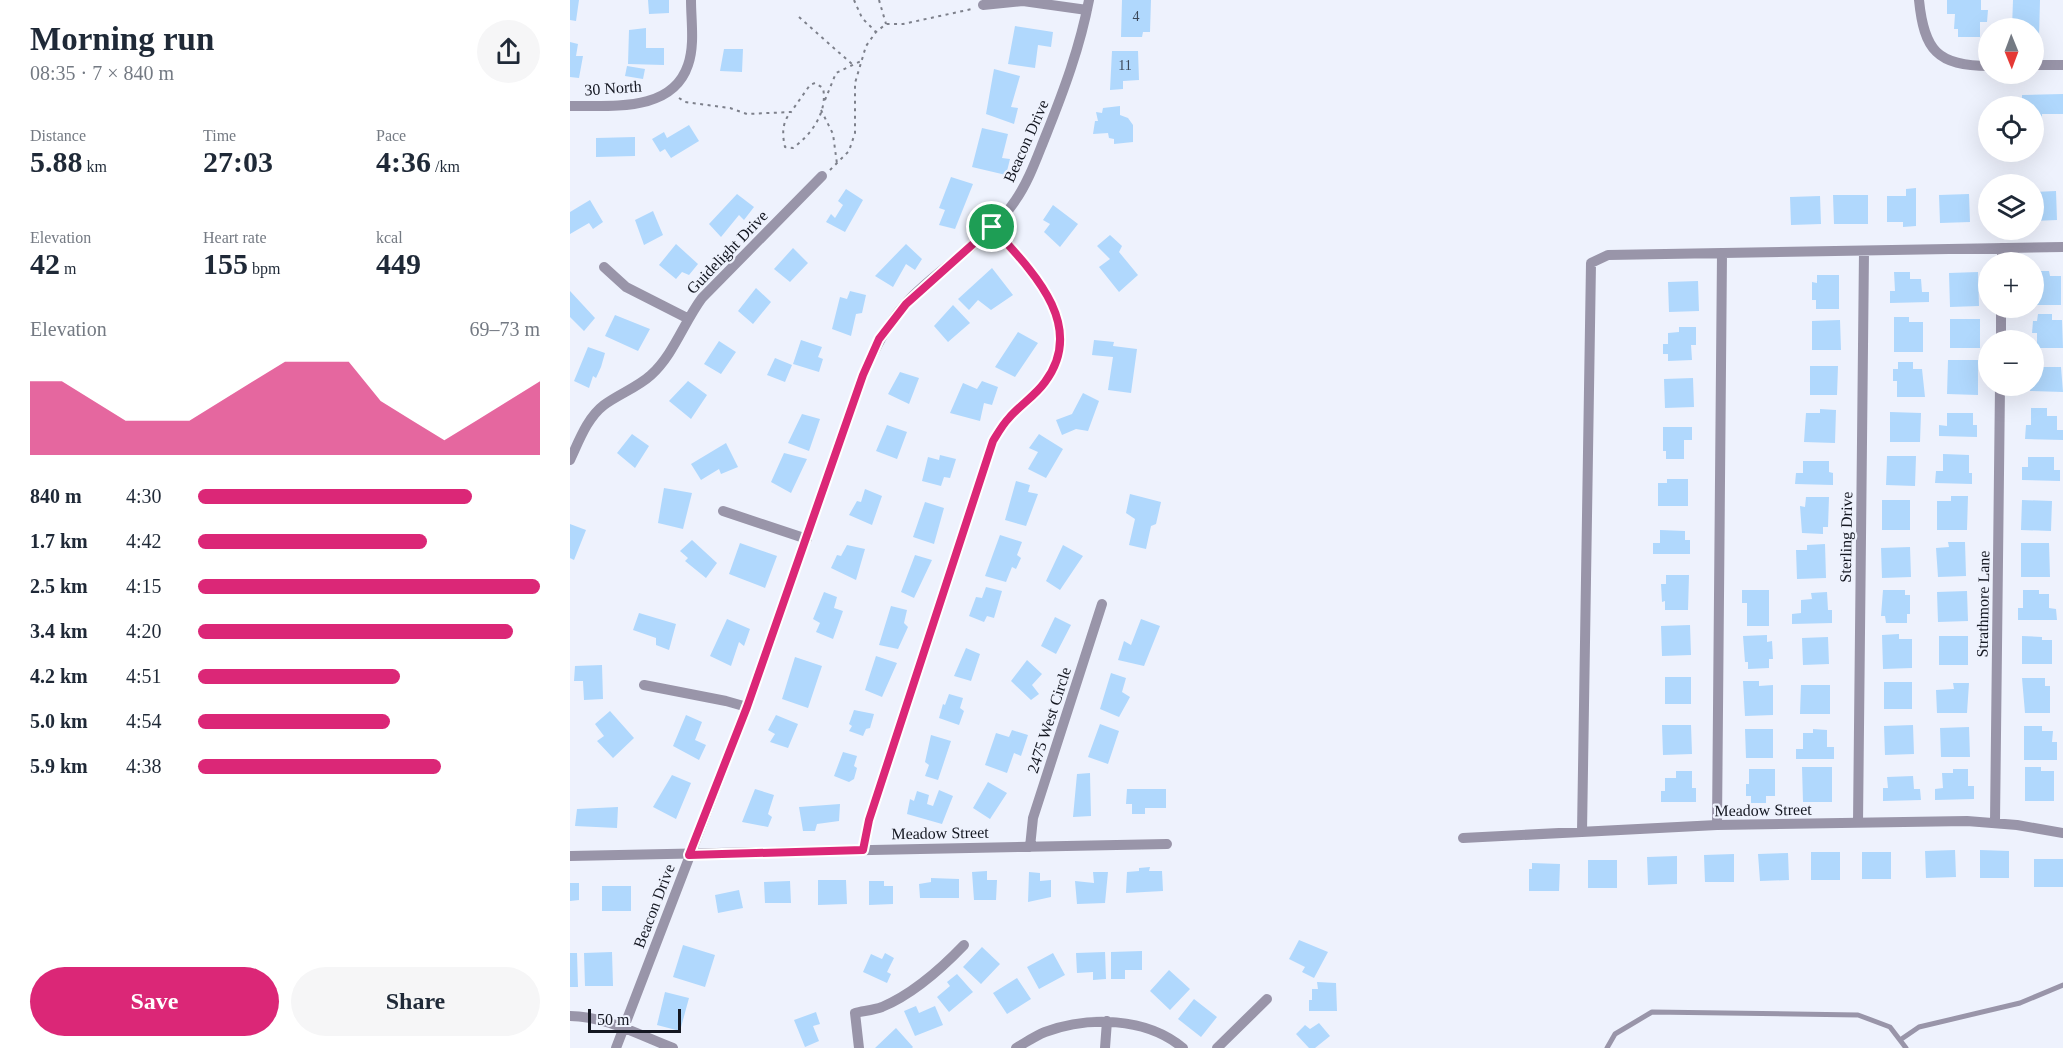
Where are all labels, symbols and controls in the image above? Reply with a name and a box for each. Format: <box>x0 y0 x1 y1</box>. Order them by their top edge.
house number: 4 <box>1133 9 1140 24</box>
north arrow <box>1978 18 2044 84</box>
map controls <box>1978 18 2044 396</box>
button: share <box>477 20 540 83</box>
text: Morning run <box>30 21 214 57</box>
house number: 11 <box>1118 58 1132 73</box>
text: 08:35 · 7 × 840 m <box>30 62 174 84</box>
street label: 30 North <box>584 78 642 98</box>
button: locate <box>1978 96 2044 162</box>
street label: Beacon Drive <box>1000 97 1052 185</box>
text: Distance <box>30 127 86 144</box>
text: Time <box>203 127 236 144</box>
text: Pace <box>376 127 406 144</box>
text: 5.88 <box>30 145 83 178</box>
text: 27:03 <box>203 145 273 178</box>
text: 4:36 <box>376 145 431 178</box>
text: km <box>83 158 107 175</box>
text: /km <box>431 158 460 175</box>
button: layers <box>1978 174 2044 240</box>
pin <box>966 201 1017 252</box>
street label: Guidelight Drive <box>683 207 772 298</box>
icon: arrive <box>975 210 1008 243</box>
text: Elevation <box>30 229 91 246</box>
text: Heart rate <box>203 229 267 246</box>
text: kcal <box>376 229 403 246</box>
text: 42 <box>30 247 60 280</box>
text: 155 <box>203 247 248 280</box>
text: 449 <box>376 247 421 280</box>
button: + <box>1978 252 2044 318</box>
text: m <box>60 260 76 277</box>
text: bpm <box>248 260 280 277</box>
text: Elevation <box>30 318 107 340</box>
text: 69–73 m <box>469 318 540 340</box>
button: − <box>1978 330 2044 396</box>
text: 840 m <box>30 485 82 507</box>
text: 4:30 <box>126 485 162 507</box>
street label: Sterling Drive <box>1837 491 1856 583</box>
text: 1.7 km <box>30 530 88 552</box>
text: 4:42 <box>126 530 162 552</box>
street label: Strathmore Lane <box>1974 550 1992 658</box>
text: 2.5 km <box>30 575 88 597</box>
text: 4:15 <box>126 575 162 597</box>
text: 3.4 km <box>30 620 88 642</box>
text: 4:20 <box>126 620 162 642</box>
text: 4.2 km <box>30 665 88 687</box>
text: 4:51 <box>126 665 162 687</box>
street label: 2475 West Circle <box>1024 665 1074 775</box>
text: 5.0 km <box>30 710 88 732</box>
text: 4:54 <box>126 710 162 732</box>
text: 5.9 km <box>30 755 88 777</box>
text: 4:38 <box>126 755 162 777</box>
street label: Meadow Street <box>1714 801 1812 819</box>
street label: Meadow Street <box>891 824 989 842</box>
street label: Beacon Drive <box>630 862 678 950</box>
button: Save <box>30 967 279 1036</box>
button: Share <box>291 967 540 1036</box>
scale bar <box>588 1006 681 1034</box>
text: 50 m <box>597 1011 629 1028</box>

